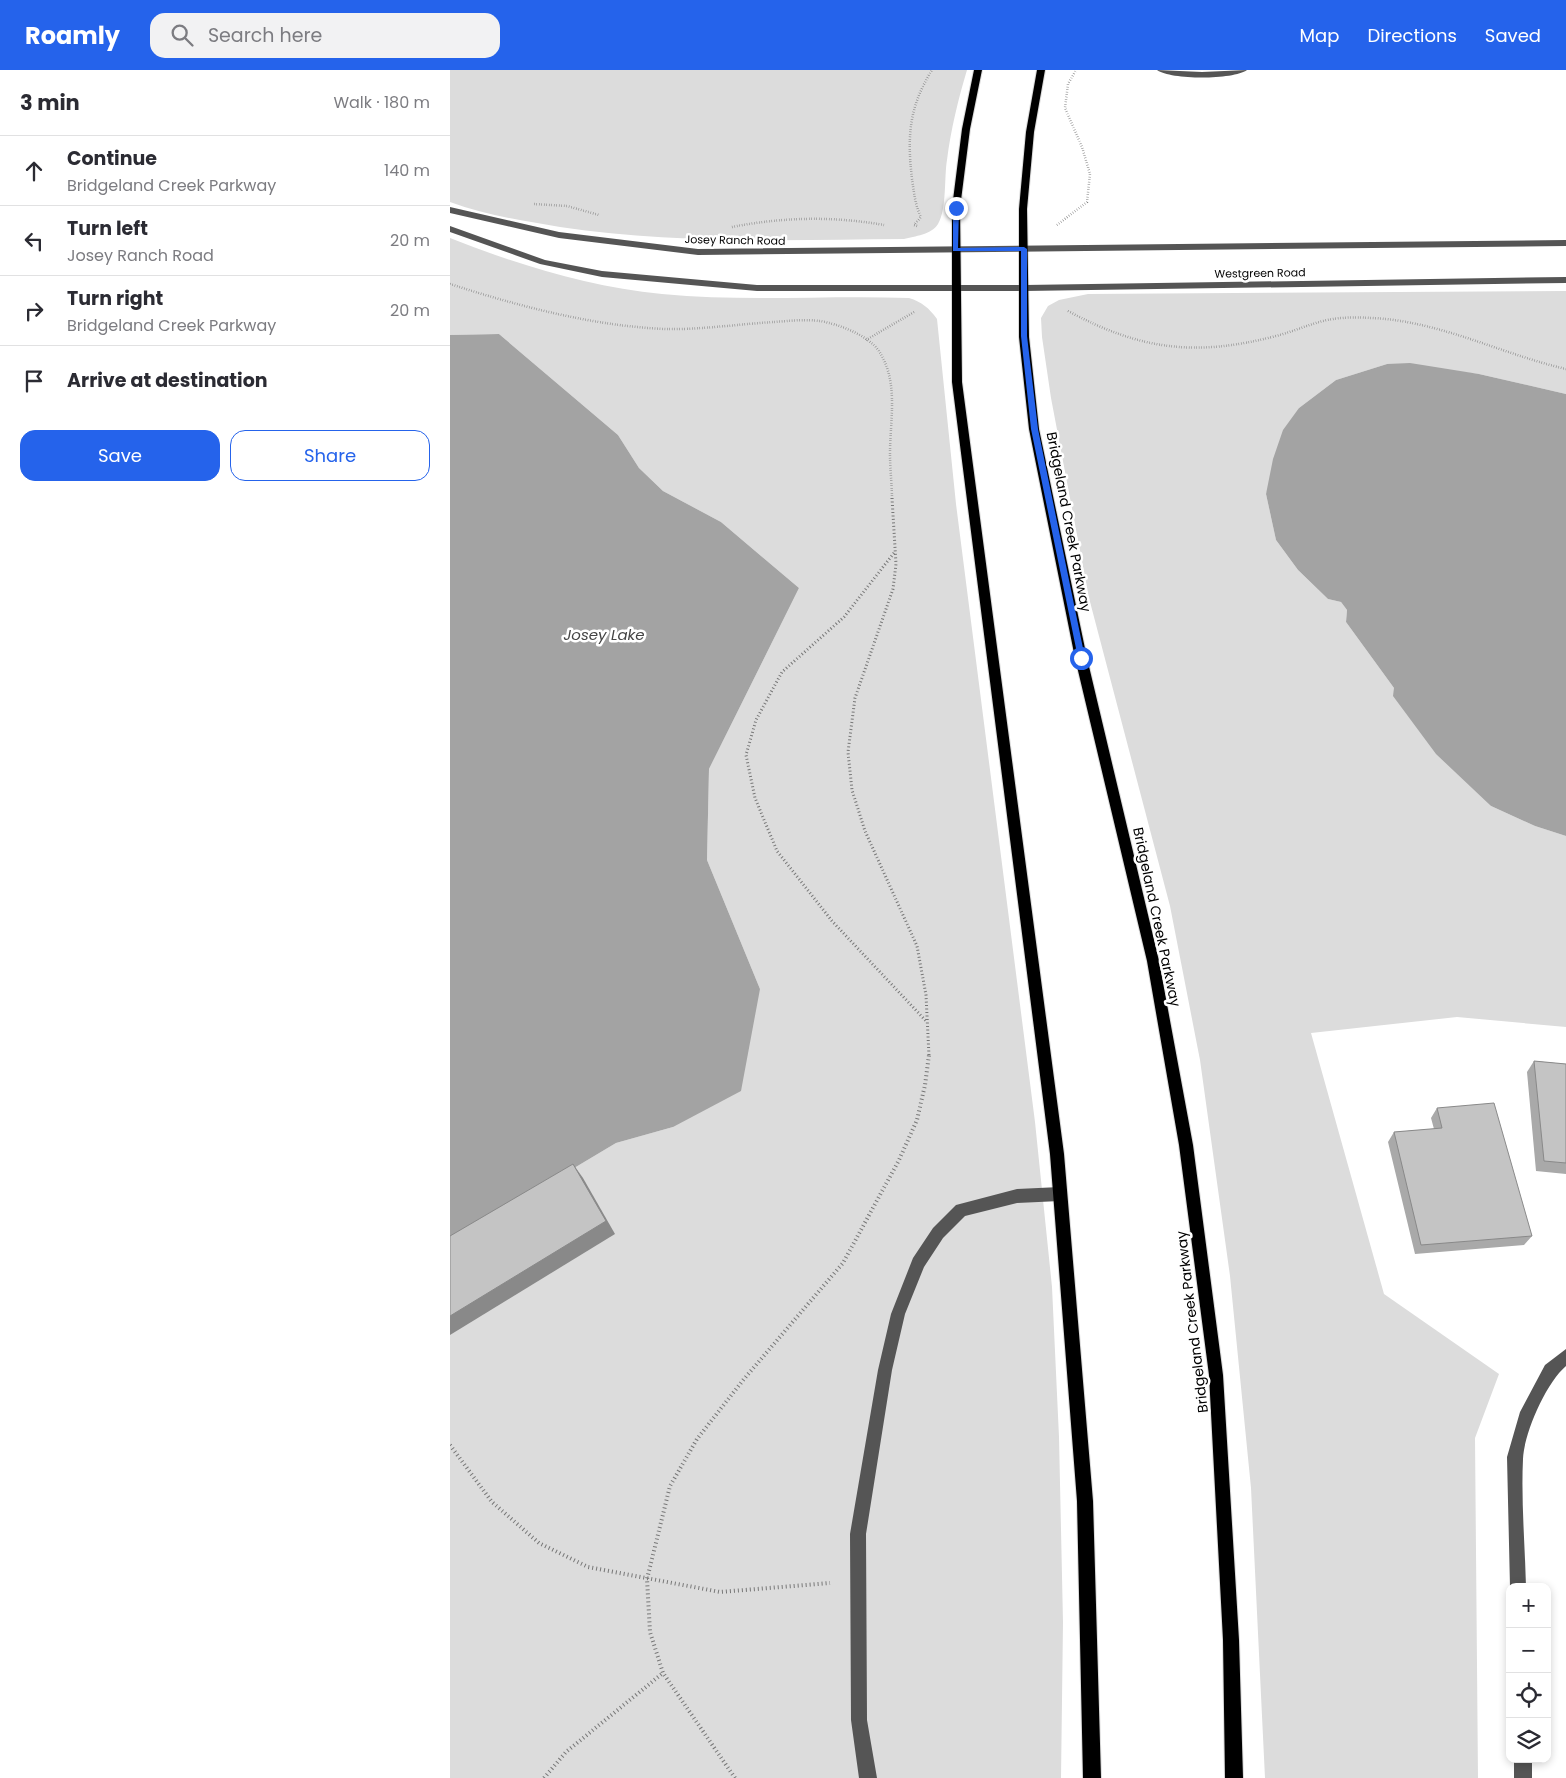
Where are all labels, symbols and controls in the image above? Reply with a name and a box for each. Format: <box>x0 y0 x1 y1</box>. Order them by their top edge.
search box <box>150 13 500 58</box>
text: Roamly <box>25 19 120 52</box>
icon: search <box>168 21 196 49</box>
text: Search here <box>208 22 322 49</box>
text: Map <box>1300 23 1339 48</box>
text: Directions <box>1367 23 1457 48</box>
text: Saved <box>1485 23 1541 48</box>
text: 3 min <box>20 88 80 117</box>
text: Walk · 180 m <box>333 91 430 114</box>
text: Continue <box>67 145 157 172</box>
icon: ahead <box>20 157 48 185</box>
text: 140 m <box>384 159 430 182</box>
text: Bridgeland Creek Parkway <box>67 174 276 197</box>
route end <box>945 197 968 220</box>
text: Turn left <box>67 215 148 242</box>
icon: left <box>20 227 48 255</box>
text: 20 m <box>390 229 430 252</box>
street label: Josey Ranch Road <box>684 231 786 249</box>
text: Josey Ranch Road <box>67 244 214 267</box>
street label: Westgreen Road <box>1214 264 1306 282</box>
text: Turn right <box>67 285 163 312</box>
icon: right <box>20 297 48 325</box>
text: 20 m <box>390 299 430 322</box>
text: Bridgeland Creek Parkway <box>67 314 276 337</box>
icon: arrive <box>20 367 48 395</box>
text: Arrive at destination <box>67 367 268 394</box>
button: Save <box>20 430 220 481</box>
button: Share <box>230 430 430 481</box>
street label: Bridgeland Creek Parkway <box>1042 430 1096 614</box>
water label: Josey Lake <box>563 624 645 645</box>
route start <box>1070 647 1093 670</box>
street label: Bridgeland Creek Parkway <box>1128 825 1186 1009</box>
street label: Bridgeland Creek Parkway <box>1171 1230 1213 1414</box>
map controls <box>1506 1583 1551 1763</box>
button: + <box>1506 1583 1551 1628</box>
button: − <box>1506 1628 1551 1673</box>
button: locate <box>1506 1673 1551 1718</box>
button: layers <box>1506 1718 1551 1763</box>

